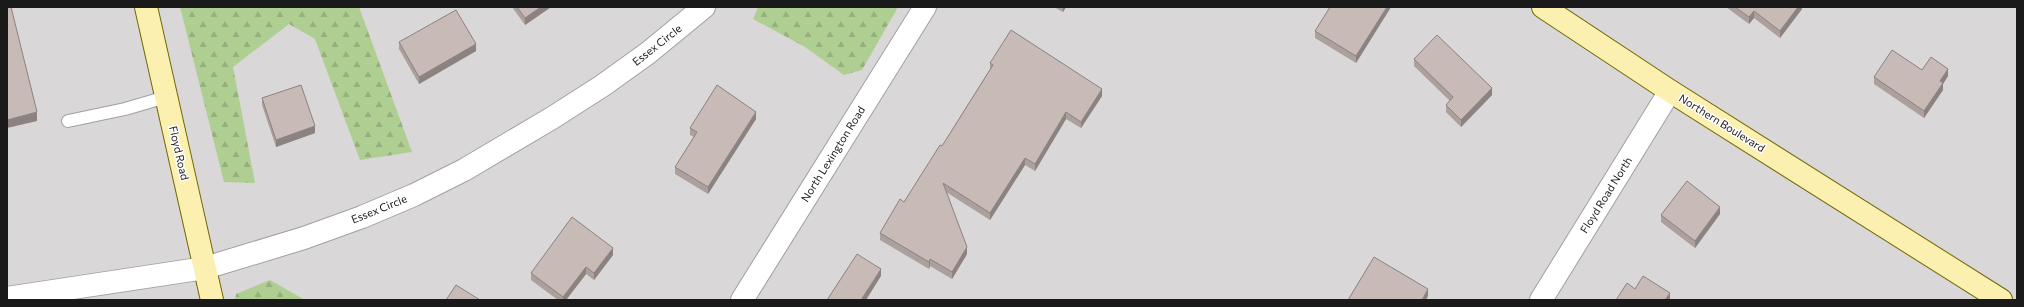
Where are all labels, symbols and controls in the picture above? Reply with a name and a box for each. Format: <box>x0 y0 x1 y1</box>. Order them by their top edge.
street label: Essex Circle <box>629 21 684 68</box>
street label: Northern Boulevard <box>1677 91 1768 154</box>
street label: North Lexington Road <box>798 104 867 204</box>
street label: Floyd Road <box>167 125 192 181</box>
street label: Floyd Road North <box>1577 154 1634 235</box>
street label: Essex Circle <box>349 191 409 226</box>

